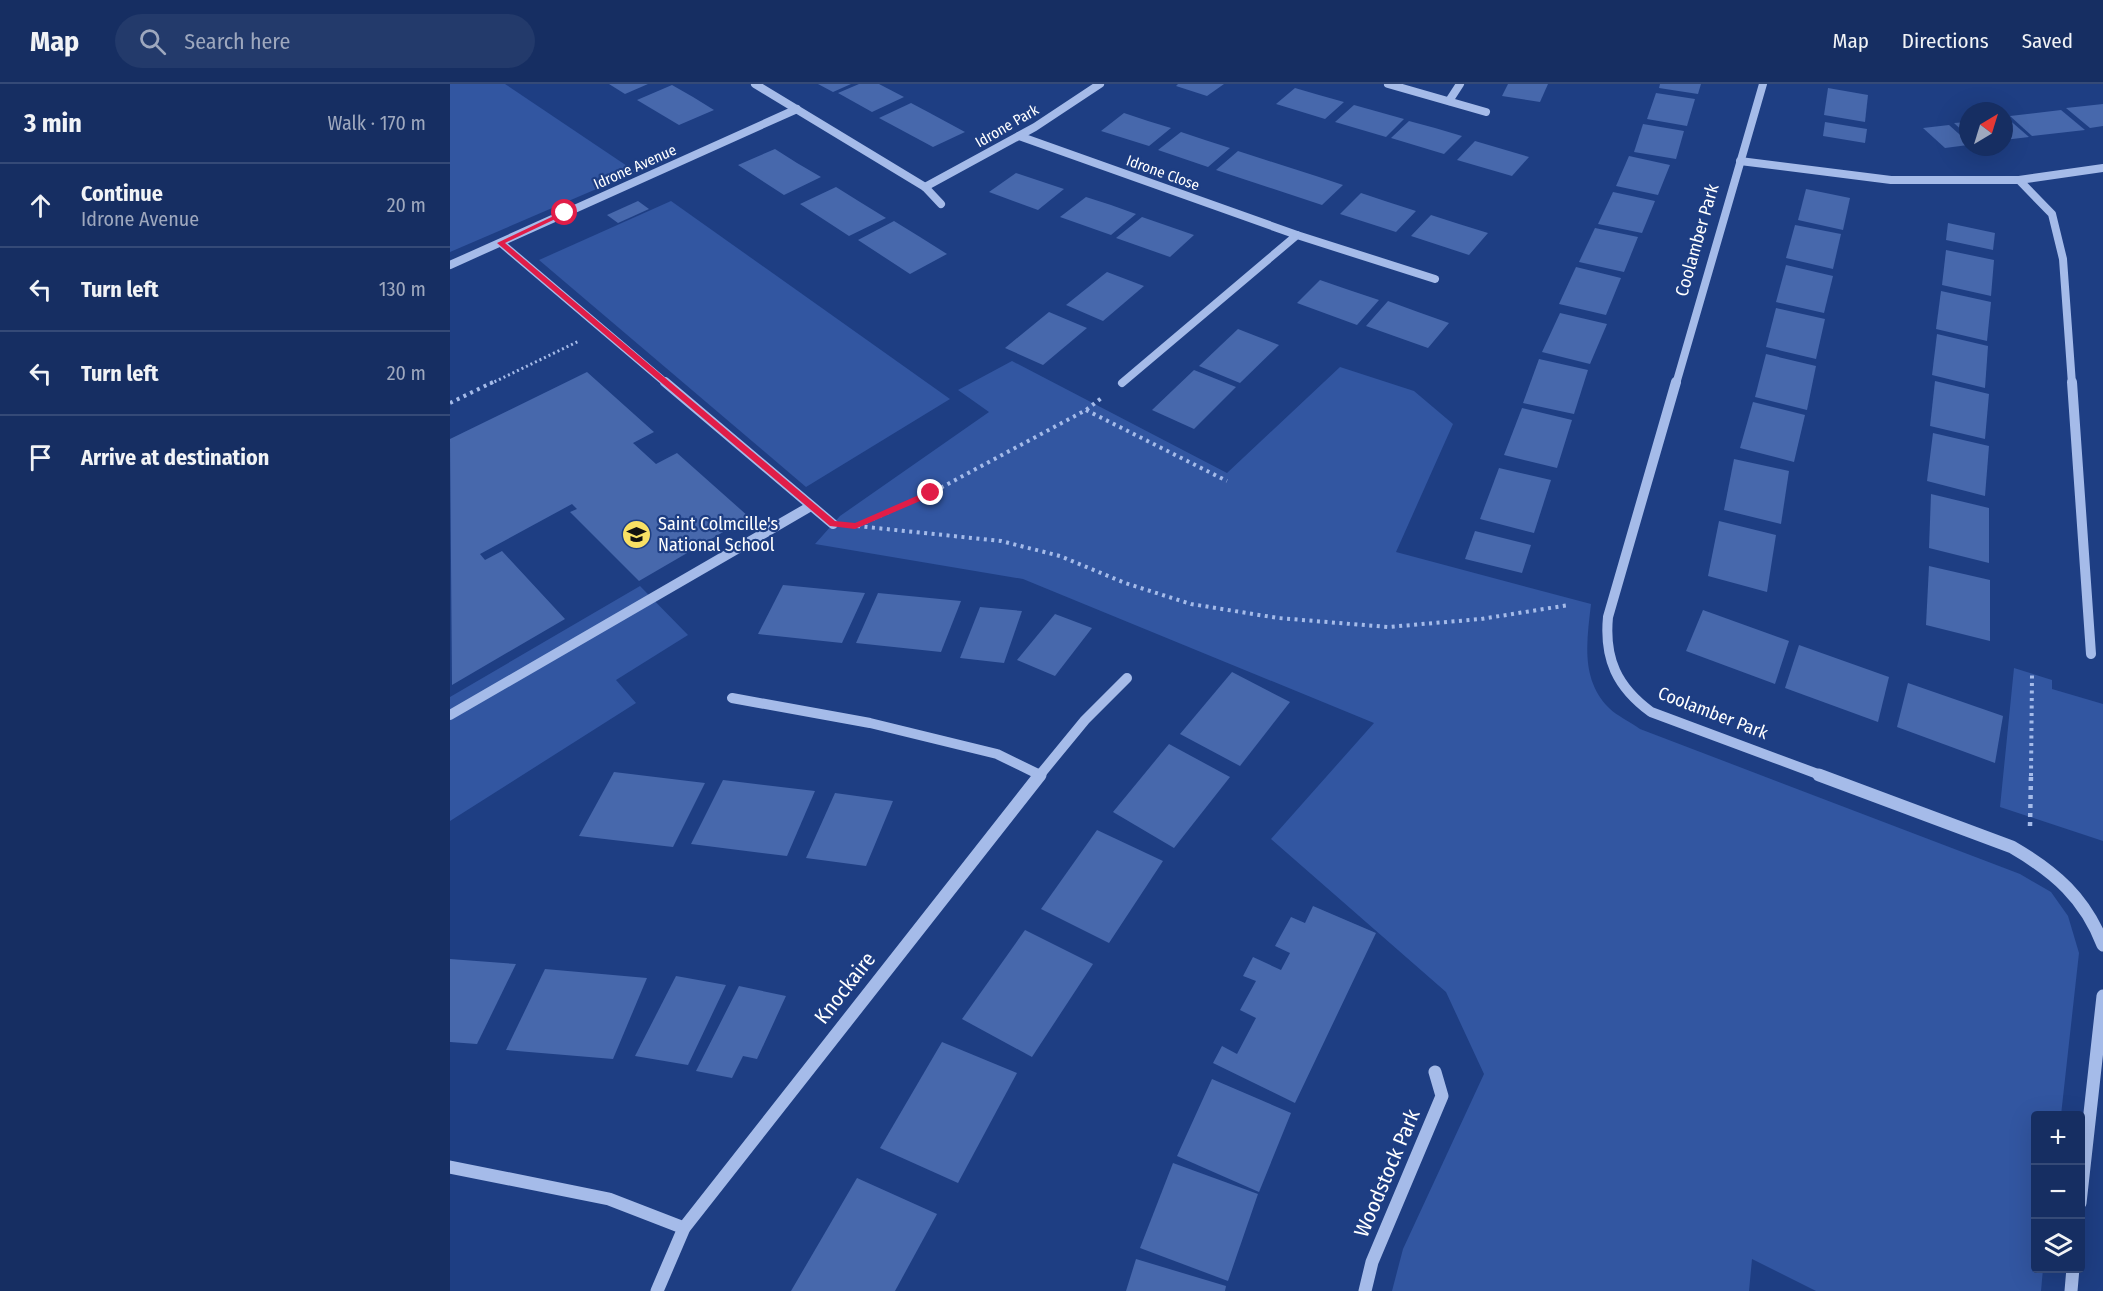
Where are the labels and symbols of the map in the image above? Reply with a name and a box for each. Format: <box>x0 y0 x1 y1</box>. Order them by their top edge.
street label: Idrone Park <box>972 101 1042 151</box>
north arrow <box>1959 102 2013 156</box>
street label: Idrone Avenue <box>591 141 679 193</box>
street label: Idrone Close <box>1124 151 1202 195</box>
street label: Coolamber Park <box>1670 181 1724 299</box>
route start <box>551 199 577 225</box>
route end <box>917 479 943 505</box>
place label: Saint Colmcille's National School <box>658 513 779 556</box>
school or university icon: Saint Colmcille's National School <box>621 518 653 550</box>
street label: Coolamber Park <box>1655 682 1772 744</box>
street label: Knockaire <box>809 947 881 1029</box>
street label: Woodstock Park <box>1348 1105 1426 1241</box>

